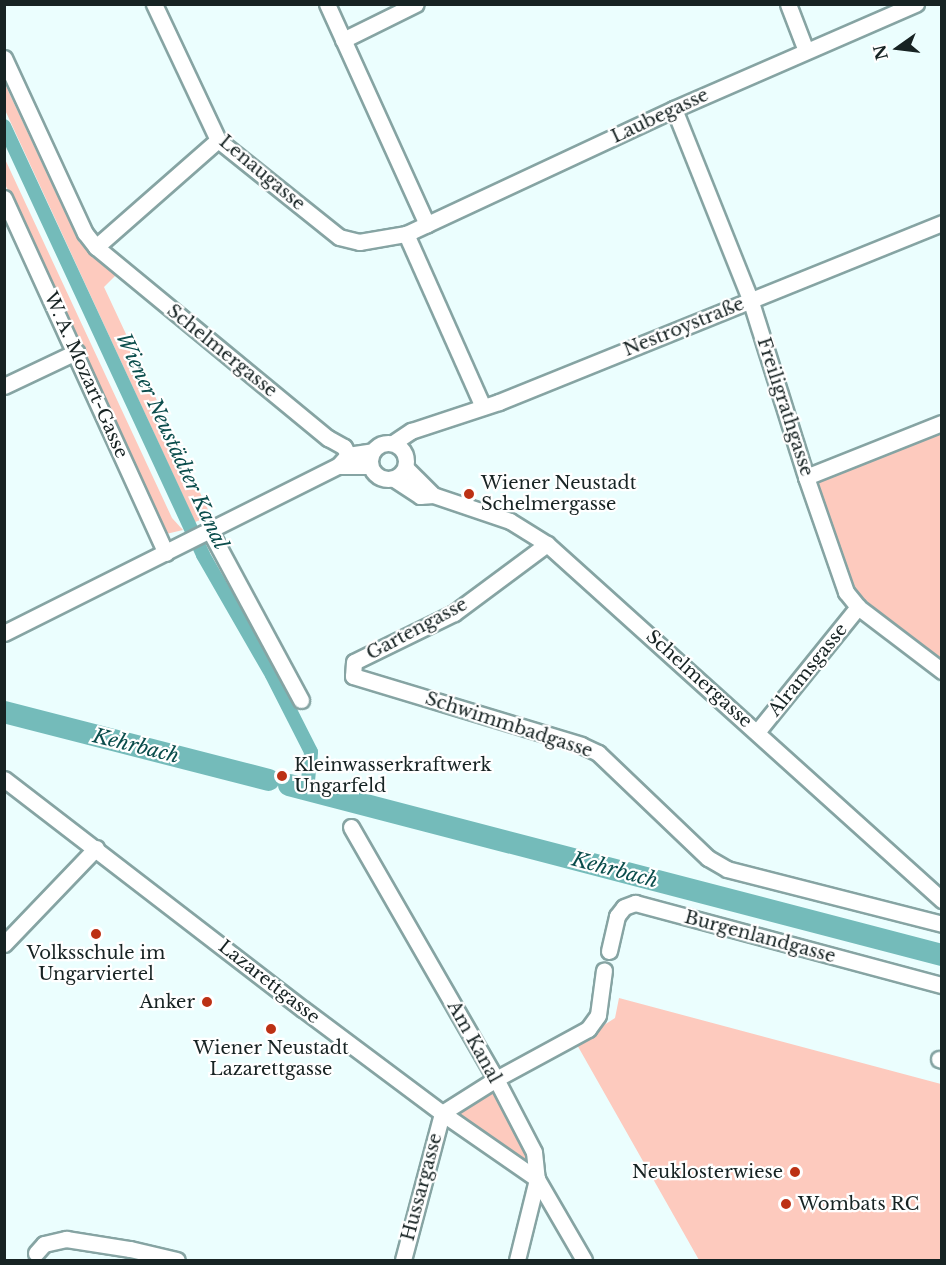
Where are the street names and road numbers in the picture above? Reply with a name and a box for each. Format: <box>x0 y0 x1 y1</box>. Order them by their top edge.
street label: Laubegasse <box>608 84 712 148</box>
street label: Lenaugasse <box>215 131 309 215</box>
street label: W. A. Mozart-Gasse <box>39 288 133 462</box>
street label: Nestroystraße <box>621 293 747 361</box>
street label: Schelmergasse <box>163 300 281 402</box>
street label: Freiligrathgasse <box>752 335 818 479</box>
street label: Gartengasse <box>363 593 471 665</box>
street label: Alramsgasse <box>764 619 852 721</box>
street label: Schelmergasse <box>641 626 757 732</box>
street label: Schwimmbadgasse <box>423 688 595 762</box>
street label: Burgenlandgasse <box>682 906 838 968</box>
street label: Lazarettgasse <box>214 936 324 1028</box>
street label: Am Kanal <box>443 997 505 1087</box>
street label: Hussargasse <box>397 1131 447 1243</box>

